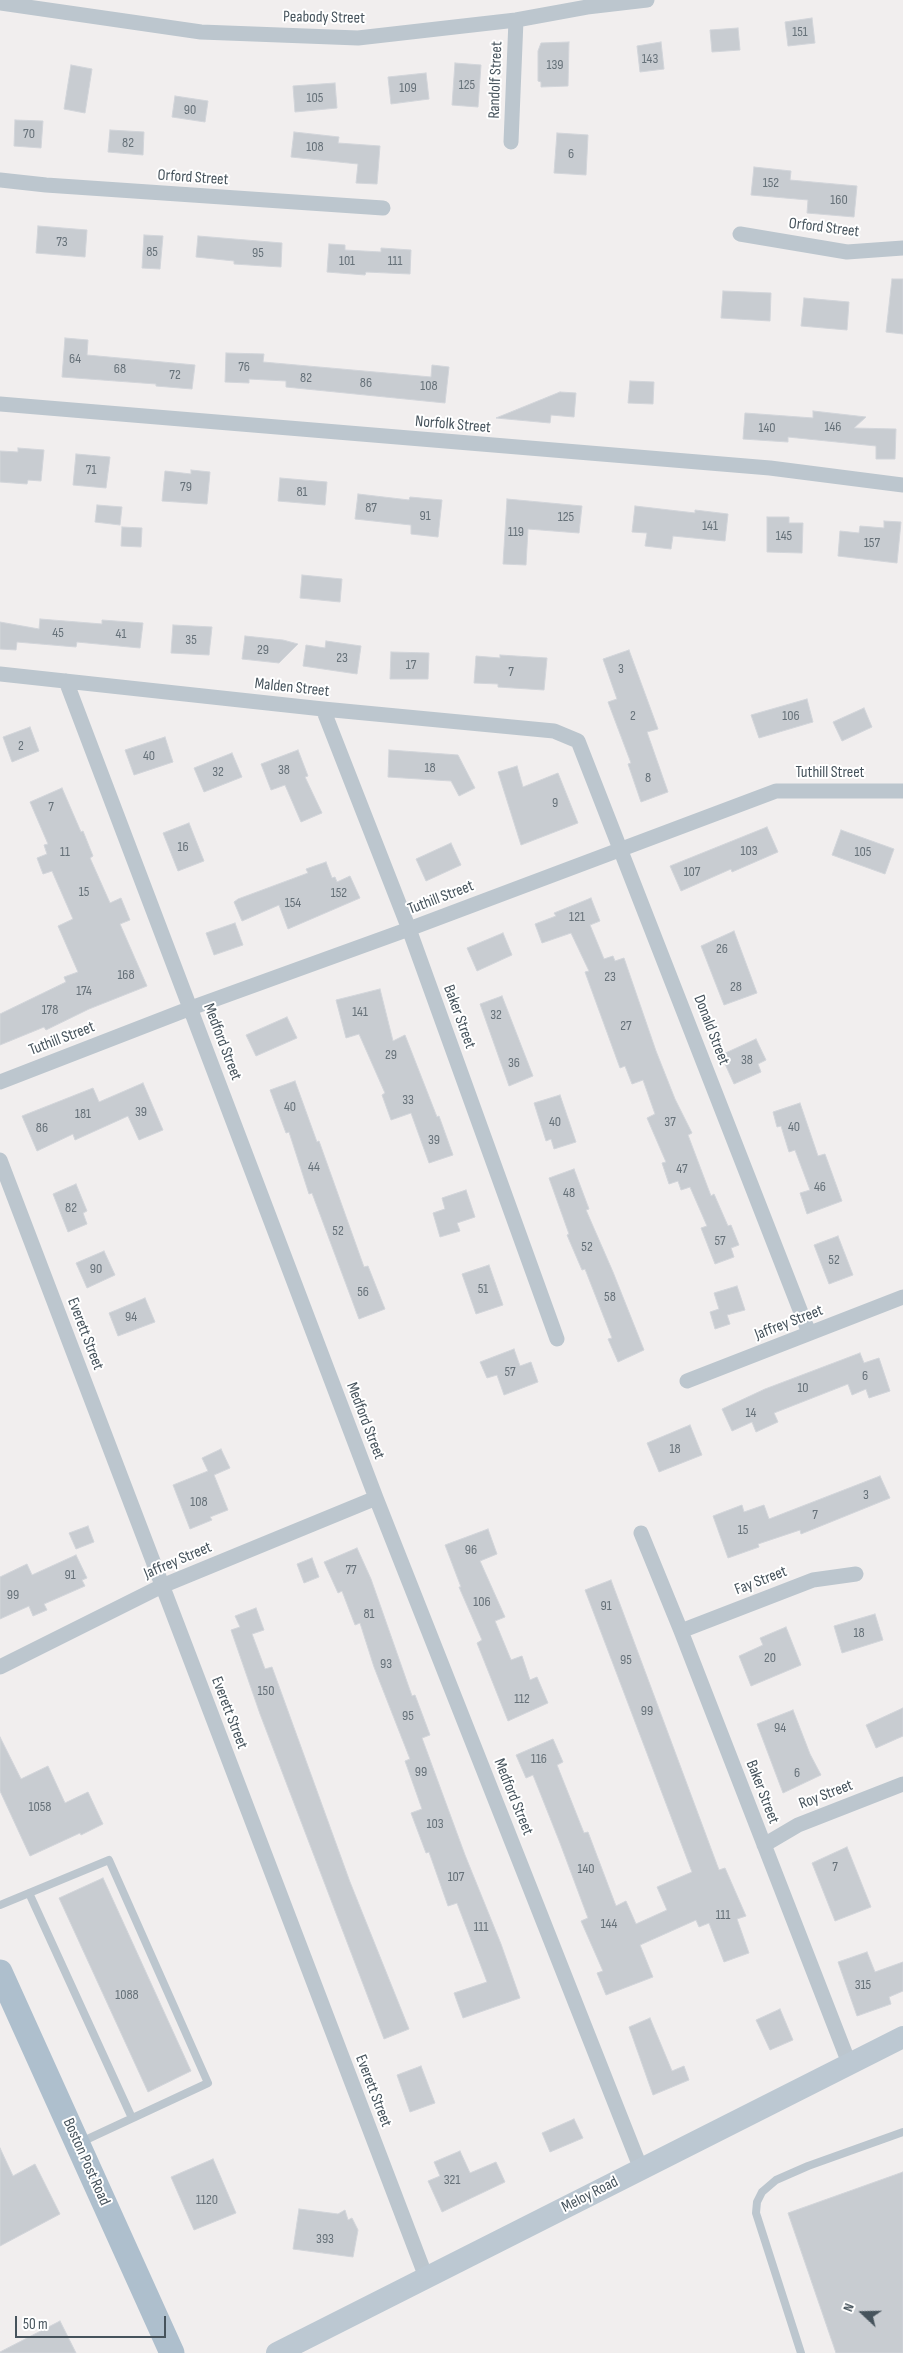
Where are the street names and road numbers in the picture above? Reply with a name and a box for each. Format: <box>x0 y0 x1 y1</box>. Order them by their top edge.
street label: Peabody Street <box>283 8 365 28</box>
street label: Randolf Street <box>485 41 507 119</box>
street label: Orford Street <box>157 166 229 190</box>
street label: Orford Street <box>788 214 860 242</box>
street label: Norfolk Street <box>414 412 492 438</box>
street label: Malden Street <box>254 675 330 701</box>
street label: Tuthill Street <box>796 763 864 783</box>
street label: Tuthill Street <box>405 877 477 919</box>
street label: Baker Street <box>439 982 479 1052</box>
street label: Donald Street <box>689 992 733 1068</box>
street label: Medford Street <box>199 1001 245 1083</box>
street label: Tuthill Street <box>26 1018 98 1060</box>
street label: Everett Street <box>62 1295 108 1373</box>
street label: Jaffrey Street <box>752 1301 826 1345</box>
street label: Medford Street <box>342 1380 388 1462</box>
street label: Jaffrey Street <box>141 1538 215 1584</box>
street label: Fay Street <box>732 1562 790 1600</box>
street label: Everett Street <box>206 1674 252 1752</box>
street label: Medford Street <box>489 1756 537 1838</box>
street label: Baker Street <box>741 1758 783 1826</box>
street label: Roy Street <box>796 1776 856 1814</box>
street label: Everett Street <box>350 2052 396 2130</box>
street label: Boston Post Road <box>58 2115 114 2209</box>
street label: Meloy Road <box>559 2173 621 2217</box>

